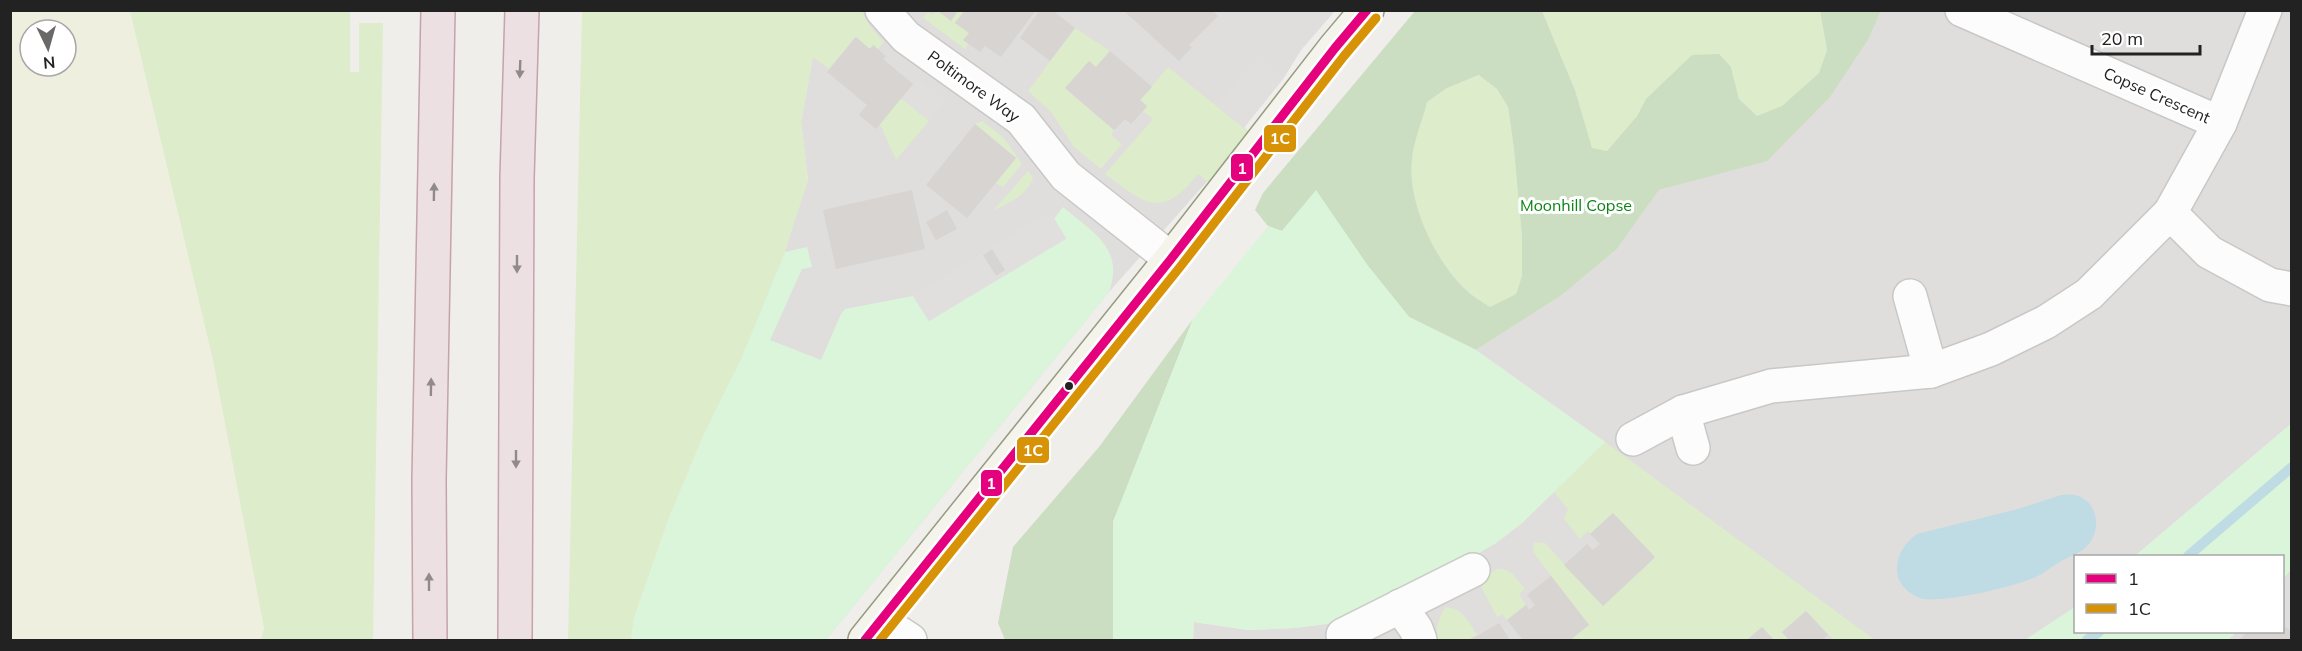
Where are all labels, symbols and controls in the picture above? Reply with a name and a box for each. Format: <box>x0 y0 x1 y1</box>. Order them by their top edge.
north arrow <box>18 18 78 78</box>
scale bar <box>2092 18 2200 56</box>
text: 20 m <box>2101 27 2143 50</box>
street label: Poltimore Way <box>924 46 1024 126</box>
text: N <box>42 52 56 73</box>
one-way arrow <box>515 59 525 78</box>
street label: Copse Crescent <box>2101 63 2214 128</box>
line badge: 1C <box>1263 124 1297 153</box>
text: 1C <box>1270 128 1290 148</box>
line badge: 1 <box>1230 153 1254 182</box>
text: 1 <box>1237 158 1247 178</box>
one-way arrow <box>429 183 439 202</box>
park label: Moonhill Copse <box>1520 195 1632 215</box>
one-way arrow <box>512 254 522 273</box>
one-way arrow <box>426 378 436 397</box>
unlabelled marker <box>1063 380 1075 392</box>
line badge: 1C <box>1016 436 1050 464</box>
text: 1C <box>1023 440 1043 460</box>
one-way arrow <box>511 449 521 468</box>
line badge: 1 <box>980 469 1003 497</box>
text: 1 <box>986 473 996 493</box>
legend <box>2074 555 2284 633</box>
text: 1 <box>2128 567 2139 590</box>
one-way arrow <box>425 573 434 592</box>
text: 1C <box>2128 597 2151 620</box>

